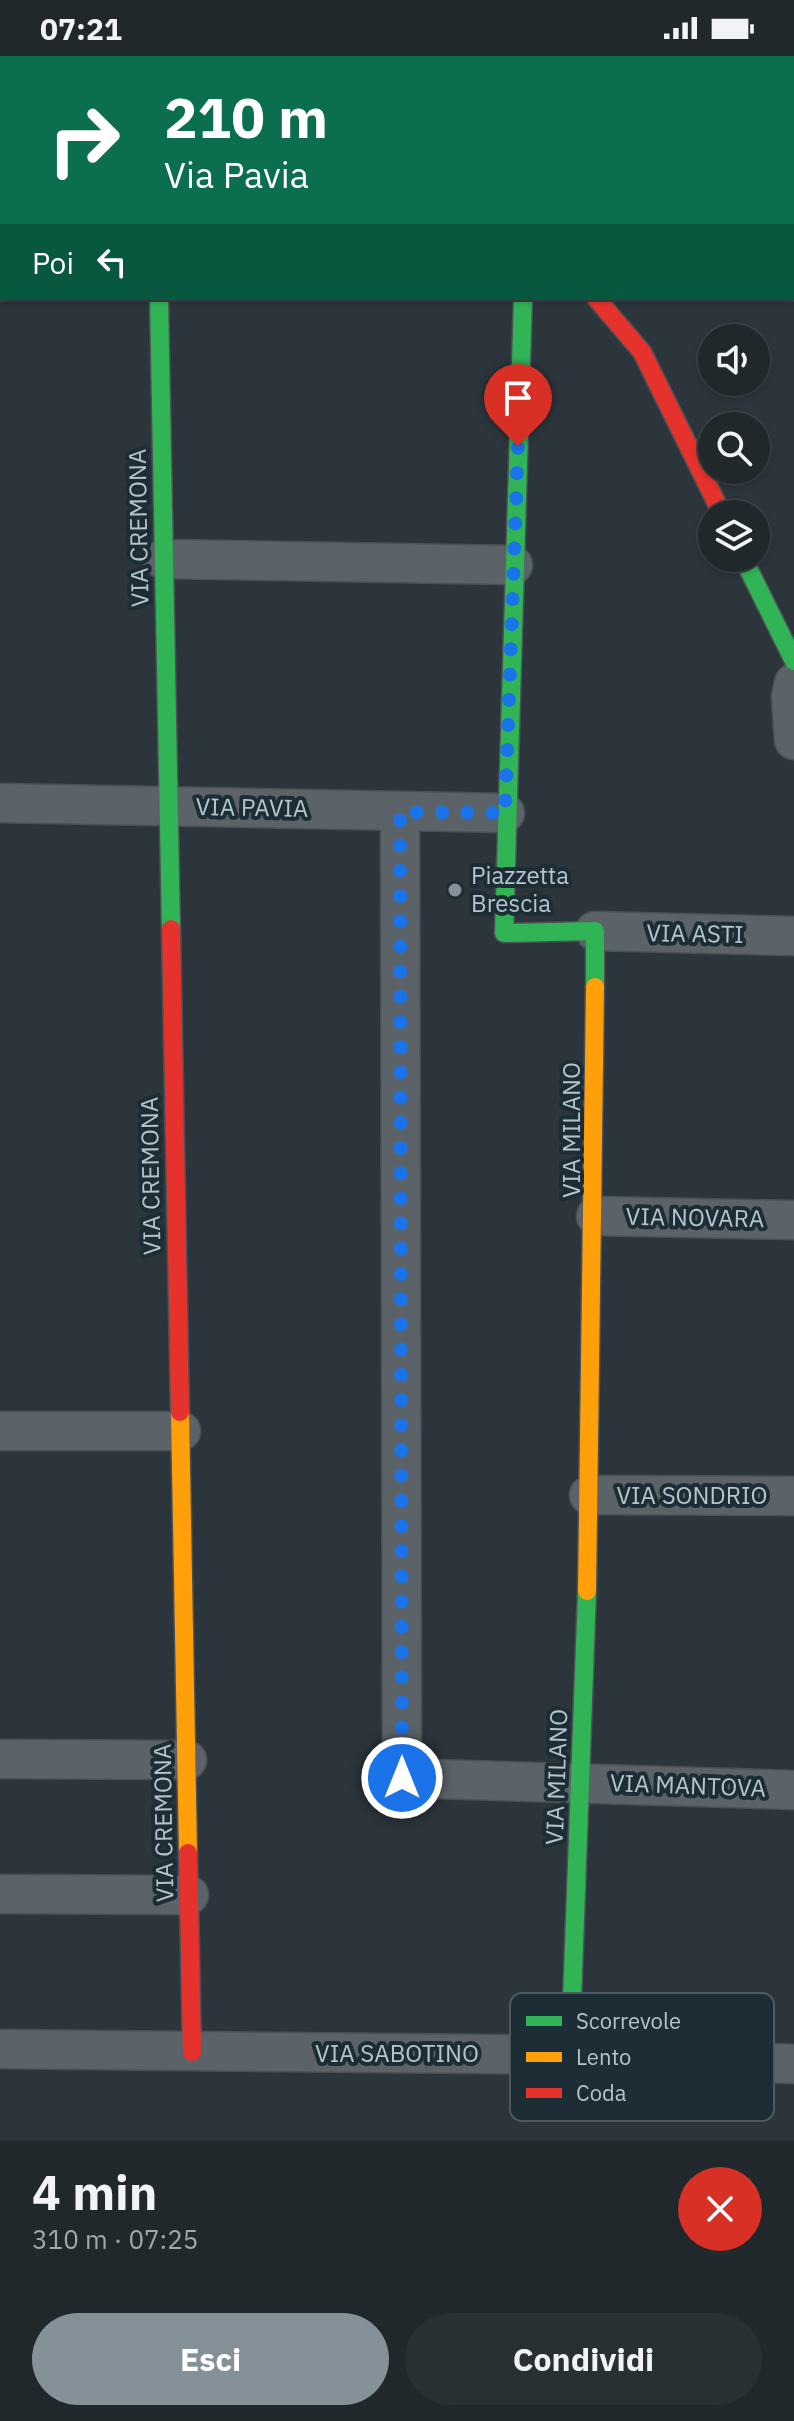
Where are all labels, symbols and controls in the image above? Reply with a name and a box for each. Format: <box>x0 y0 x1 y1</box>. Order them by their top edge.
text: 07:21 <box>40 9 122 48</box>
text: 210 m <box>164 81 328 153</box>
icon: right <box>32 88 136 192</box>
text: Via Pavia <box>164 151 309 198</box>
icon: left <box>90 240 134 284</box>
text: Poi <box>32 243 74 282</box>
map controls <box>698 324 770 572</box>
button: sound <box>698 324 770 396</box>
pin <box>484 364 552 446</box>
icon: arrive <box>496 376 540 420</box>
button: search <box>698 412 770 484</box>
street label: VIA CREMONA <box>121 449 155 607</box>
button: layers <box>698 500 770 572</box>
street label: VIA PAVIA <box>195 790 309 824</box>
place label: Piazzetta Brescia <box>471 859 569 919</box>
marker: Piazzetta Brescia <box>446 881 464 899</box>
street label: VIA ASTI <box>646 916 744 950</box>
street label: VIA MILANO <box>555 1062 587 1198</box>
street label: VIA CREMONA <box>133 1097 167 1255</box>
street label: VIA NOVARA <box>625 1200 765 1234</box>
street label: VIA SONDRIO <box>616 1479 768 1511</box>
street label: VIA MILANO <box>538 1708 574 1846</box>
position arrow <box>360 1736 444 1820</box>
street label: VIA CREMONA <box>146 1744 180 1902</box>
street label: VIA MANTOVA <box>609 1766 767 1804</box>
legend <box>510 1993 774 2121</box>
text: Scorrevole <box>576 2006 681 2035</box>
street label: VIA SABOTINO <box>315 2037 479 2069</box>
text: Lento <box>576 2042 631 2071</box>
text: Coda <box>576 2078 627 2107</box>
text: 4 min <box>32 2161 157 2223</box>
button: close <box>678 2167 762 2251</box>
text: 310 m · 07:25 <box>32 2222 198 2256</box>
button: Esci <box>32 2313 389 2405</box>
button: Condividi <box>405 2313 762 2405</box>

